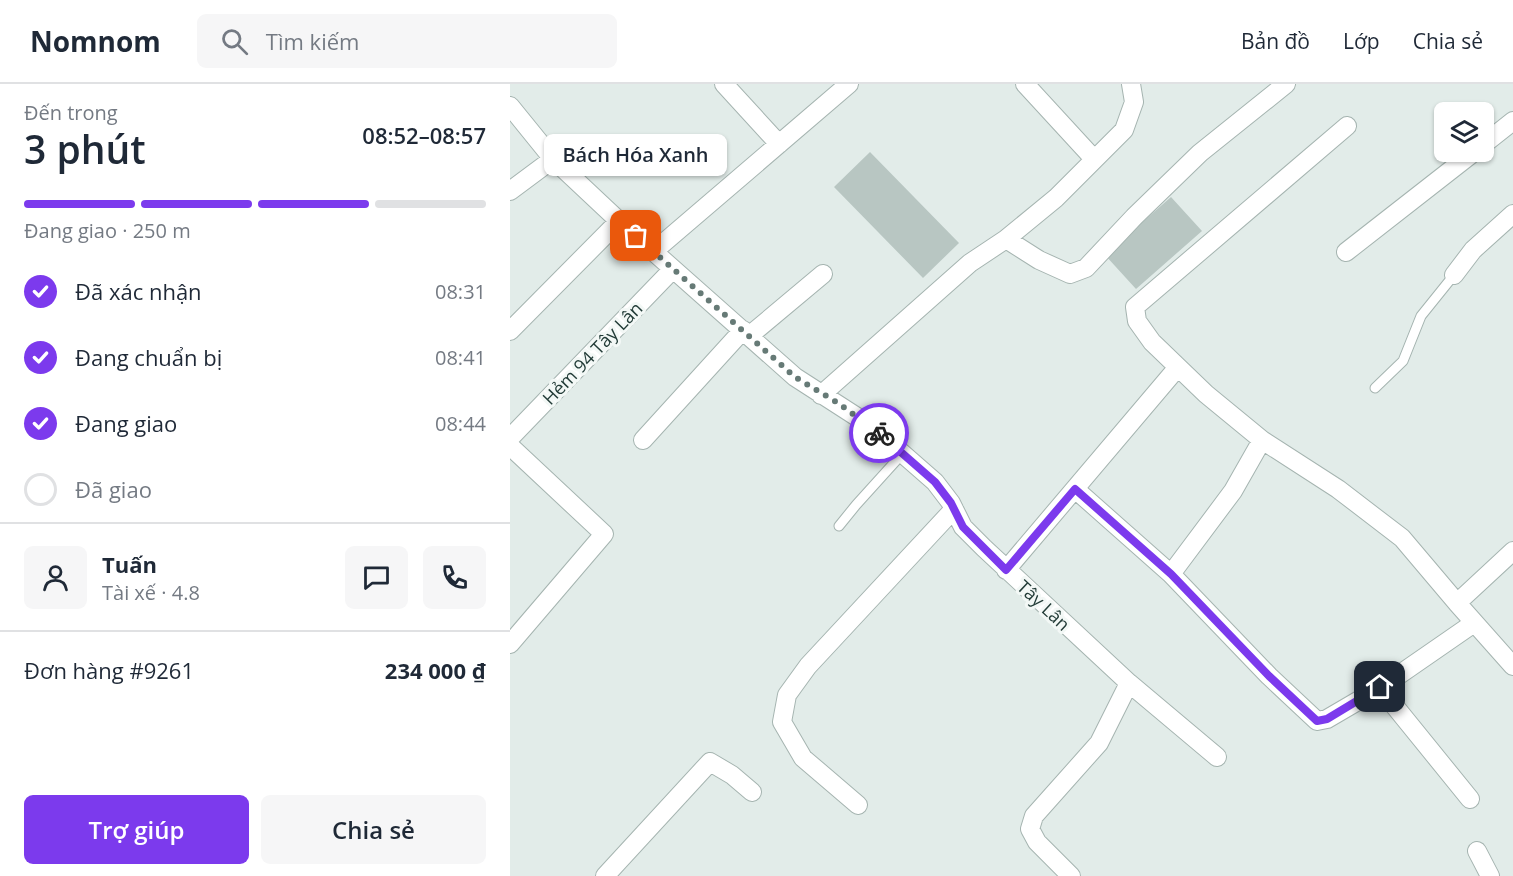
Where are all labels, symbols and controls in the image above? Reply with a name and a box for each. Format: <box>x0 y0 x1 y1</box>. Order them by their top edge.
search box <box>197 14 617 68</box>
text: Nomnom <box>30 22 161 60</box>
icon: search <box>218 25 251 58</box>
text: Tìm kiếm <box>266 26 359 56</box>
text: Bản đồ <box>1241 27 1310 55</box>
text: Lớp <box>1343 27 1380 55</box>
text: Chia sẻ <box>1413 27 1483 55</box>
text: Đến trong <box>24 99 118 126</box>
map controls <box>1434 102 1494 162</box>
button: layers <box>1434 102 1494 162</box>
text: 08:52–08:57 <box>362 120 486 150</box>
text: 3 phút <box>24 122 146 175</box>
callout: Bách Hóa Xanh <box>544 134 728 176</box>
text: Bách Hóa Xanh <box>562 141 709 168</box>
pin <box>610 210 661 261</box>
text: Đang giao · 250 m <box>24 217 191 244</box>
icon: bag <box>619 219 652 252</box>
icon: check <box>24 275 57 308</box>
text: Đã xác nhận <box>75 276 202 306</box>
text: 08:31 <box>435 278 486 305</box>
street label: Hẻm 94 Tây Lân <box>537 296 647 410</box>
icon: check <box>24 341 57 374</box>
text: Đang chuẩn bị <box>75 342 222 372</box>
text: 08:41 <box>435 344 486 371</box>
courier <box>849 403 909 463</box>
icon: check <box>24 407 57 440</box>
text: Đang giao <box>75 408 177 438</box>
text: 08:44 <box>435 410 486 437</box>
icon: bike <box>863 417 896 450</box>
text: Đã giao <box>75 474 152 504</box>
button: person <box>24 546 87 609</box>
button: chat <box>345 546 408 609</box>
button: phone <box>423 546 486 609</box>
text: Tuấn <box>102 549 157 579</box>
street label: Tây Lân <box>1012 574 1076 636</box>
text: Tài xế · 4.8 <box>102 579 200 606</box>
text: Đơn hàng #9261 <box>24 655 194 685</box>
text: 234 000 ₫ <box>385 655 486 685</box>
pin <box>1354 661 1405 712</box>
icon: home <box>1363 670 1396 703</box>
button: Trợ giúp <box>24 795 249 864</box>
button: Chia sẻ <box>261 795 486 864</box>

